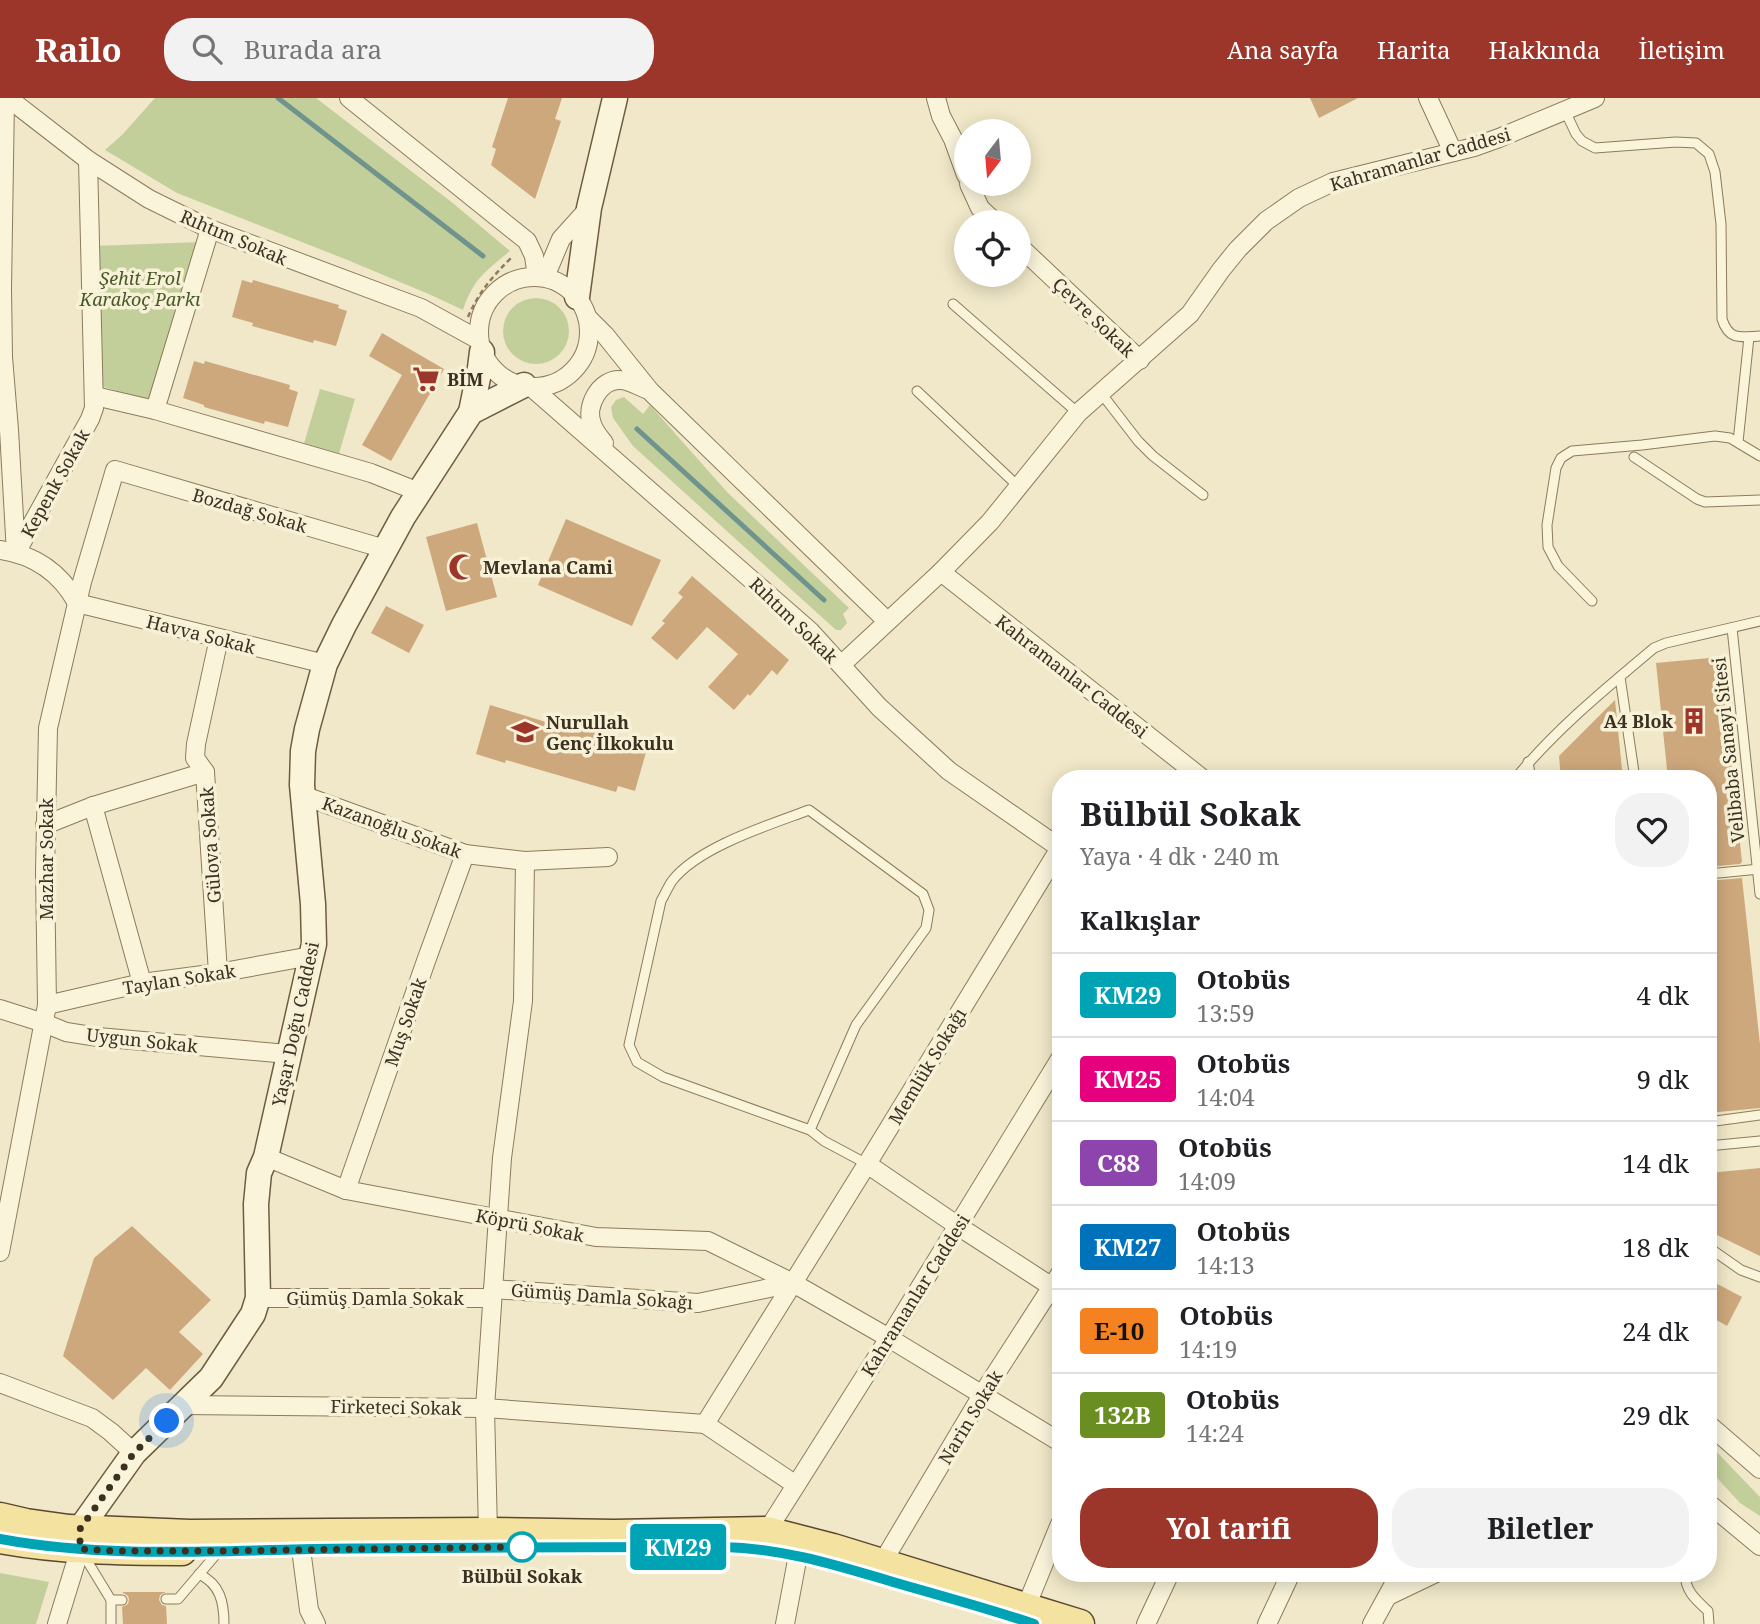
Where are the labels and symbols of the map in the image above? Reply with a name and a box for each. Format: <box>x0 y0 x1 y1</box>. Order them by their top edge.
north arrow <box>954 119 1031 196</box>
street label: Kahramanlar Caddesi <box>1327 122 1513 196</box>
street label: Rıhtım Sokak <box>177 204 292 271</box>
park label: Şehit Erol Karakoç Parkı <box>79 266 201 311</box>
street label: Çevre Sokak <box>1048 272 1141 363</box>
supermarket icon: BİM <box>411 364 441 394</box>
place label: BİM <box>447 367 483 391</box>
street label: Kepenk Sokak <box>15 424 95 542</box>
street label: Bozdağ Sokak <box>190 482 311 538</box>
mosque icon: Mevlana Cami <box>447 552 477 582</box>
place label: Mevlana Cami <box>483 555 614 579</box>
street label: Rıhtım Sokak <box>745 572 844 669</box>
street label: Havva Sokak <box>144 609 258 659</box>
street label: Kahramanlar Caddesi <box>991 609 1153 743</box>
street label: Velibaba Sanayi Sitesi <box>1706 656 1750 844</box>
building icon: A4 Blok <box>1679 706 1709 736</box>
place label: A4 Blok <box>1604 709 1674 733</box>
place label: Nurullah Genç İlkokulu <box>546 710 674 755</box>
school or university icon: Nurullah Genç İlkokulu <box>510 717 540 747</box>
street label: Gülova Sokak <box>194 785 226 904</box>
street label: Kazanoğlu Sokak <box>319 791 466 864</box>
street label: Mazhar Sokak <box>34 797 58 920</box>
street label: Yaşar Doğu Caddesi <box>266 939 324 1110</box>
street label: Taylan Sokak <box>121 958 238 1000</box>
street label: Muş Sokak <box>379 974 432 1070</box>
street label: Memlük Sokağı <box>883 1003 971 1129</box>
street label: Uygun Sokak <box>85 1022 199 1058</box>
street label: Köprü Sokak <box>474 1203 587 1247</box>
street label: Kahramanlar Caddesi <box>855 1209 975 1381</box>
street label: Gümüş Damla Sokağı <box>510 1278 694 1314</box>
street label: Gümüş Damla Sokak <box>286 1286 464 1310</box>
street label: Narin Sokak <box>932 1365 1008 1469</box>
street label: Firketeci Sokak <box>330 1394 462 1420</box>
your location <box>149 1403 184 1438</box>
line badge: KM29 <box>629 1524 727 1570</box>
marker: Bülbül Sokak <box>507 1532 537 1562</box>
place label: Bülbül Sokak <box>462 1564 583 1588</box>

